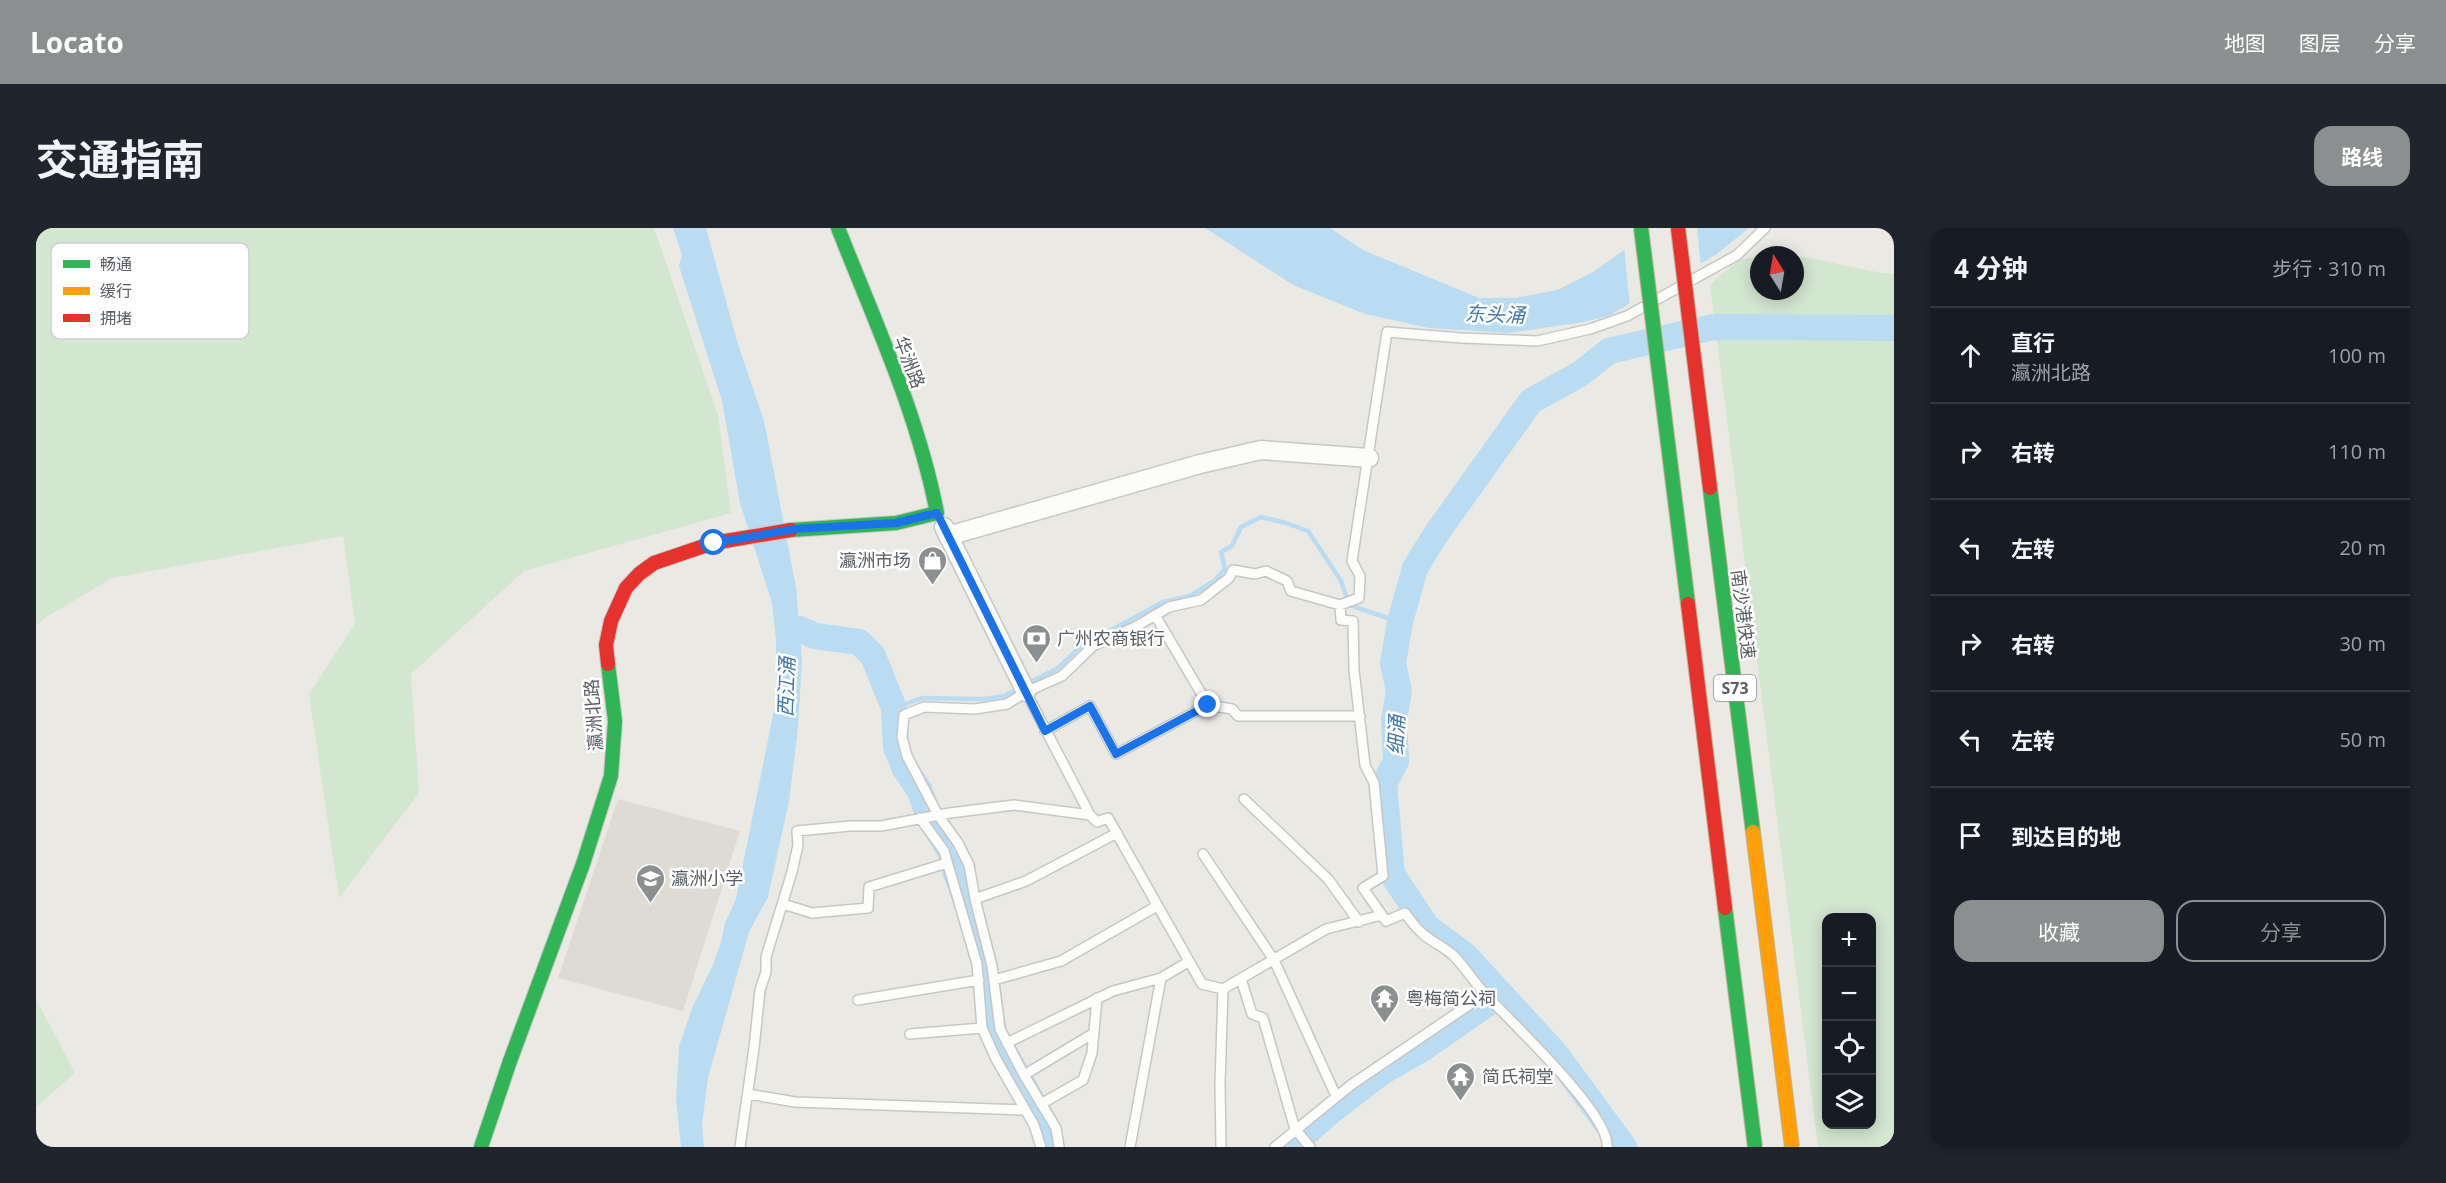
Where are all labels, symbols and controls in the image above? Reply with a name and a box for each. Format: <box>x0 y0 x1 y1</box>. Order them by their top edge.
text: Locato <box>30 23 124 61</box>
text: 地图 <box>2224 29 2266 57</box>
text: 图层 <box>2299 29 2341 57</box>
text: 分享 <box>2374 29 2416 57</box>
button: 路线 <box>2314 126 2410 186</box>
text: 交通指南 <box>36 130 204 187</box>
legend <box>51 243 249 339</box>
north arrow <box>1750 246 1804 300</box>
text: 4 分钟 <box>1954 250 2028 286</box>
text: 畅通 <box>100 253 132 275</box>
text: 步行 · 310 m <box>2272 255 2386 282</box>
text: 缓行 <box>100 280 132 302</box>
water label: 东头涌 <box>1465 299 1527 329</box>
text: 拥堵 <box>100 307 132 329</box>
text: 直行 <box>2011 327 2055 357</box>
street label: 华洲路 <box>889 332 931 392</box>
icon: ahead <box>1954 339 1987 372</box>
text: 100 m <box>2328 342 2386 369</box>
text: 瀛洲北路 <box>2011 359 2091 386</box>
icon: right <box>1954 435 1987 468</box>
text: 右转 <box>2011 437 2055 467</box>
text: 110 m <box>2328 438 2386 465</box>
route start <box>700 529 726 555</box>
icon: left <box>1954 531 1987 564</box>
text: 左转 <box>2011 533 2055 563</box>
text: 20 m <box>2339 534 2386 561</box>
shop icon: 瀛洲市场 <box>916 544 948 586</box>
place label: 瀛洲市场 <box>839 548 911 572</box>
street label: 南沙港快速 <box>1727 568 1761 660</box>
bank icon: 广州农商银行 <box>1020 622 1052 664</box>
place label: 广州农商银行 <box>1057 626 1165 650</box>
icon: right <box>1954 627 1987 660</box>
text: 右转 <box>2011 629 2055 659</box>
text: 30 m <box>2339 630 2386 657</box>
water label: 西江涌 <box>771 655 801 717</box>
road number: S73 <box>1714 675 1756 701</box>
street label: 瀛洲北路 <box>579 678 607 752</box>
route end <box>1194 691 1220 717</box>
water label: 细涌 <box>1382 713 1410 755</box>
icon: left <box>1954 723 1987 756</box>
text: 左转 <box>2011 725 2055 755</box>
text: 50 m <box>2339 726 2386 753</box>
icon: arrive <box>1954 819 1987 852</box>
text: 到达目的地 <box>2011 821 2121 851</box>
school or university icon: 瀛洲小学 <box>634 862 666 904</box>
place label: 瀛洲小学 <box>671 866 743 890</box>
button: 收藏 <box>1954 900 2164 962</box>
button: 分享 <box>2176 900 2386 962</box>
map controls <box>1822 913 1876 1129</box>
button: + <box>1822 913 1876 967</box>
button: − <box>1822 967 1876 1021</box>
temple icon: 粤梅简公祠 <box>1369 982 1401 1024</box>
place label: 粤梅简公祠 <box>1406 986 1496 1010</box>
button: locate <box>1822 1021 1876 1075</box>
temple icon: 简氏祠堂 <box>1445 1060 1477 1102</box>
place label: 简氏祠堂 <box>1482 1064 1554 1088</box>
button: layers <box>1822 1075 1876 1129</box>

